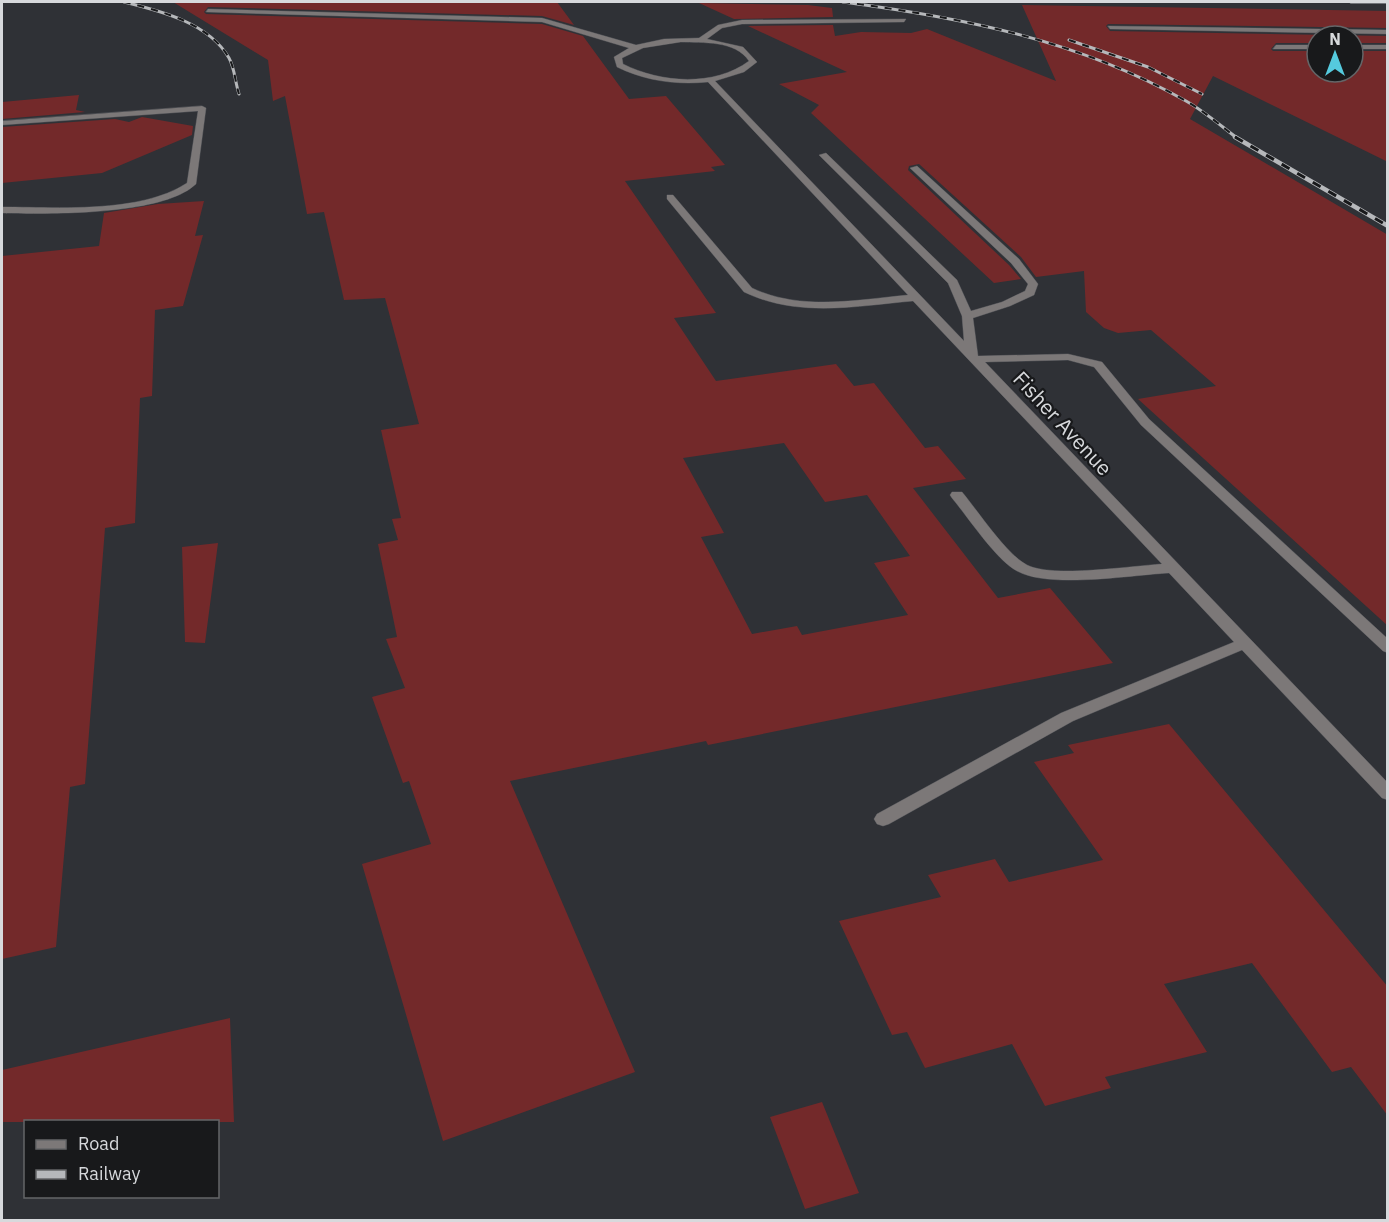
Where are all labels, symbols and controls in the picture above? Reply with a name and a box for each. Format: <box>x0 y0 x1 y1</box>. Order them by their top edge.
north arrow <box>1305 24 1365 84</box>
text: N <box>1329 29 1341 49</box>
street label: Fisher Avenue <box>1007 365 1119 481</box>
legend <box>24 1120 219 1198</box>
text: Road <box>78 1132 119 1155</box>
text: Railway <box>78 1162 140 1185</box>

